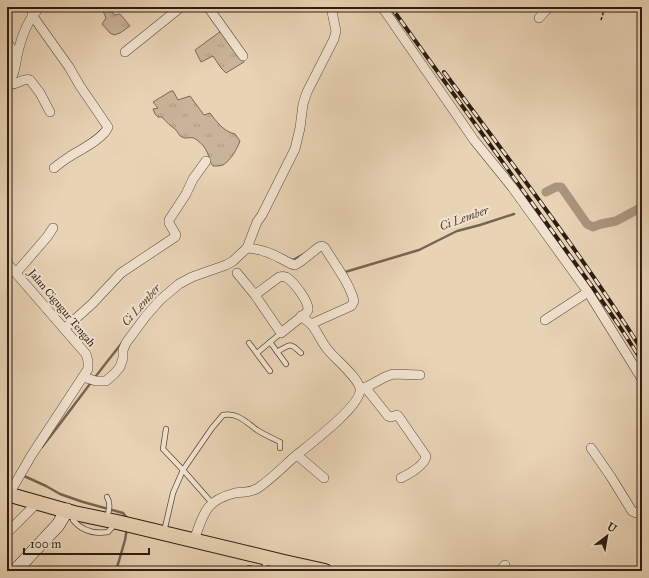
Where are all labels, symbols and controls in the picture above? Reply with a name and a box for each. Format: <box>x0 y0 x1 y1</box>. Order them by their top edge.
water label: Ci Lember <box>437 202 491 233</box>
street label: Jalan Cigugur Tengah <box>24 266 98 350</box>
water label: Ci Lember <box>119 280 164 329</box>
north arrow <box>587 516 627 556</box>
text: U <box>605 520 619 536</box>
scale bar <box>24 530 149 556</box>
text: 100 m <box>30 537 61 551</box>

